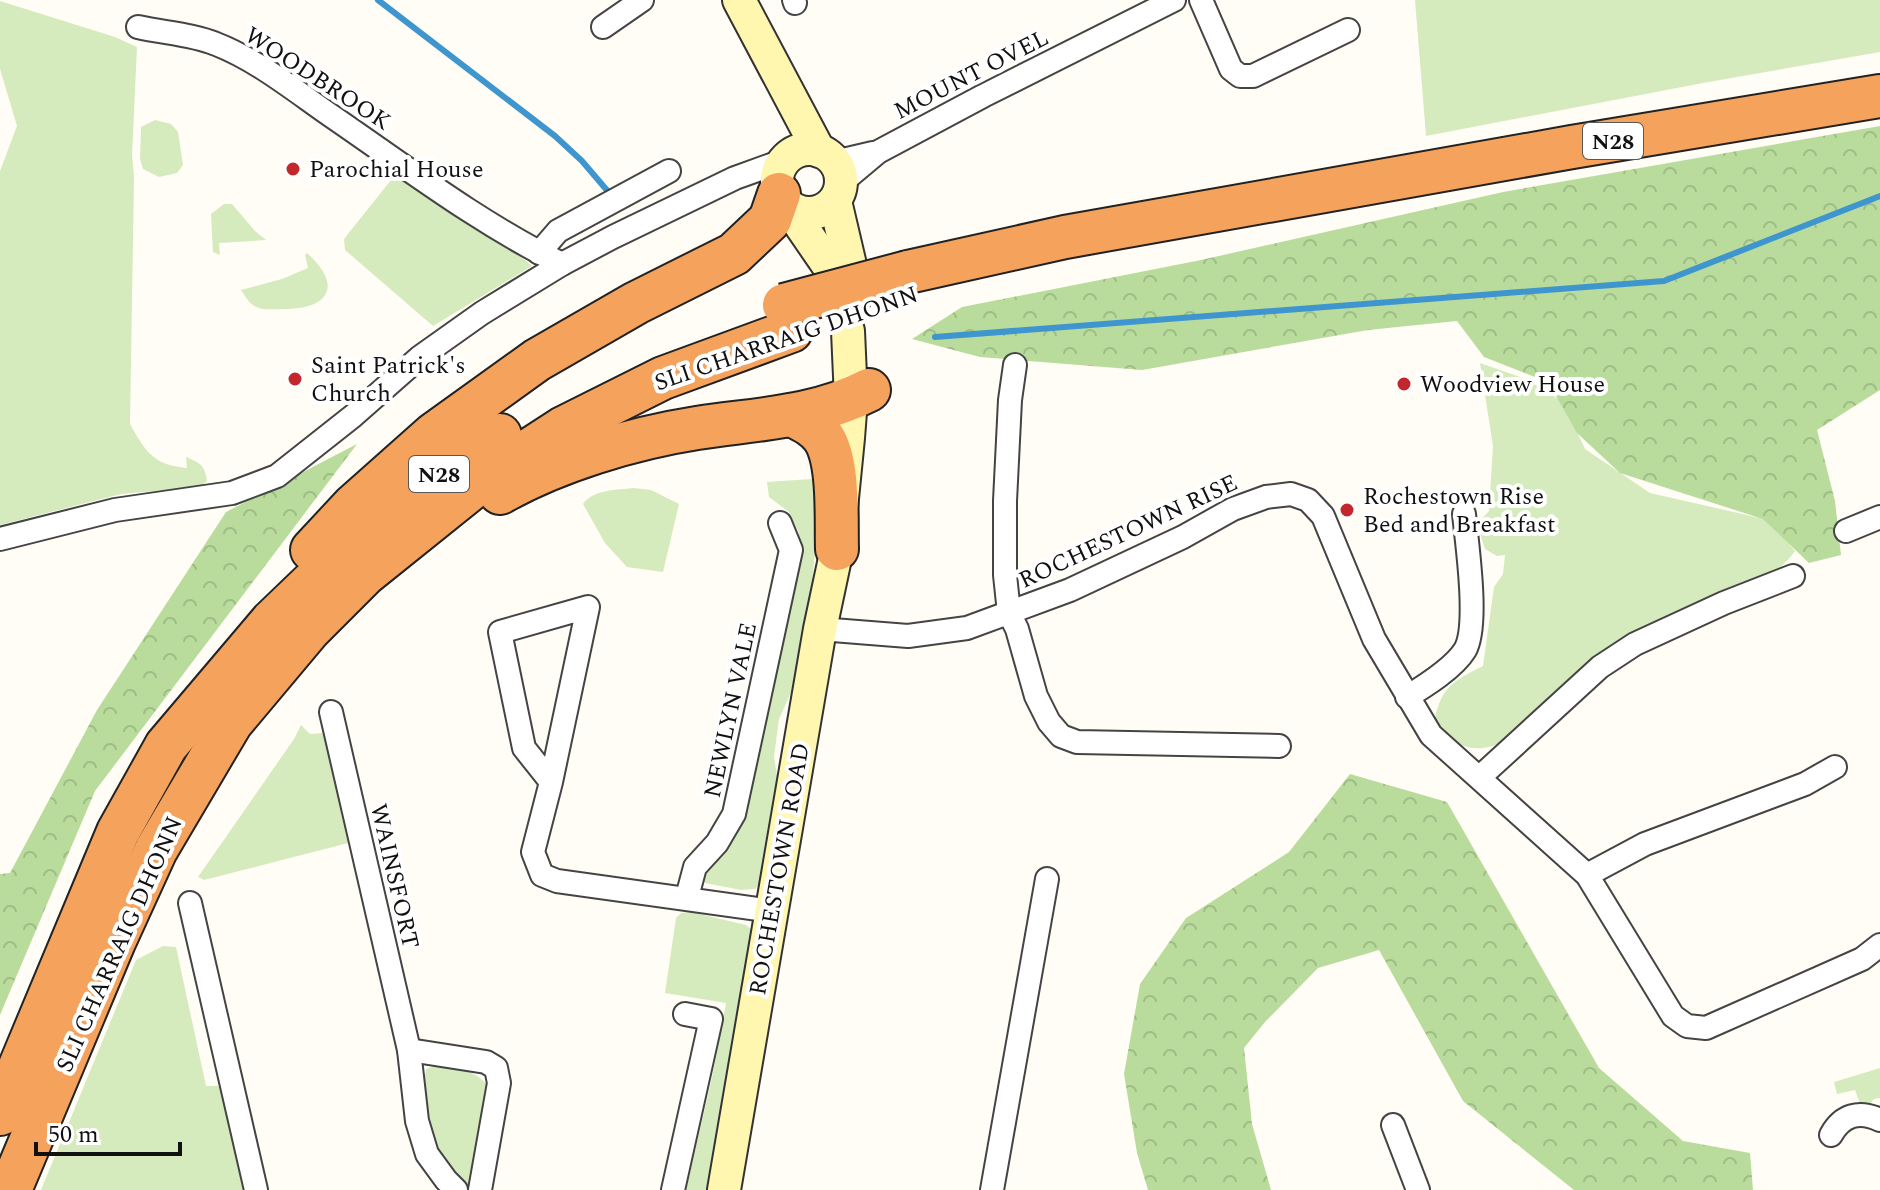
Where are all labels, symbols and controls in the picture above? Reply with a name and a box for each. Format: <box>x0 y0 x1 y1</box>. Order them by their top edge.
street label: WOODBROOK <box>237 18 398 140</box>
street label: MOUNT OVEL <box>888 20 1055 130</box>
road number: N28 <box>1583 123 1643 159</box>
place label: Parochial House <box>309 152 484 188</box>
marker: Parochial House <box>284 160 302 178</box>
street label: SLI CHARRAIG DHONN <box>650 277 923 401</box>
place label: Saint Patrick's Church <box>311 348 466 412</box>
place label: Woodview House <box>1420 367 1605 403</box>
marker: Saint Patrick's Church <box>286 370 304 388</box>
marker: Woodview House <box>1395 375 1413 393</box>
road number: N28 <box>409 456 469 492</box>
street label: ROCHESTOWN RISE <box>1013 465 1244 599</box>
place label: Rochestown Rise Bed and Breakfast <box>1363 479 1556 543</box>
marker: Rochestown Rise Bed and Breakfast <box>1338 501 1356 519</box>
street label: NEWLYN VALE <box>695 619 767 801</box>
street label: ROCHESTOWN ROAD <box>740 740 820 998</box>
street label: WAINSFORT <box>360 800 428 952</box>
street label: SLI CHARRAIG DHONN <box>47 811 193 1078</box>
scale bar <box>36 1106 180 1156</box>
text: 50 m <box>48 1117 99 1153</box>

